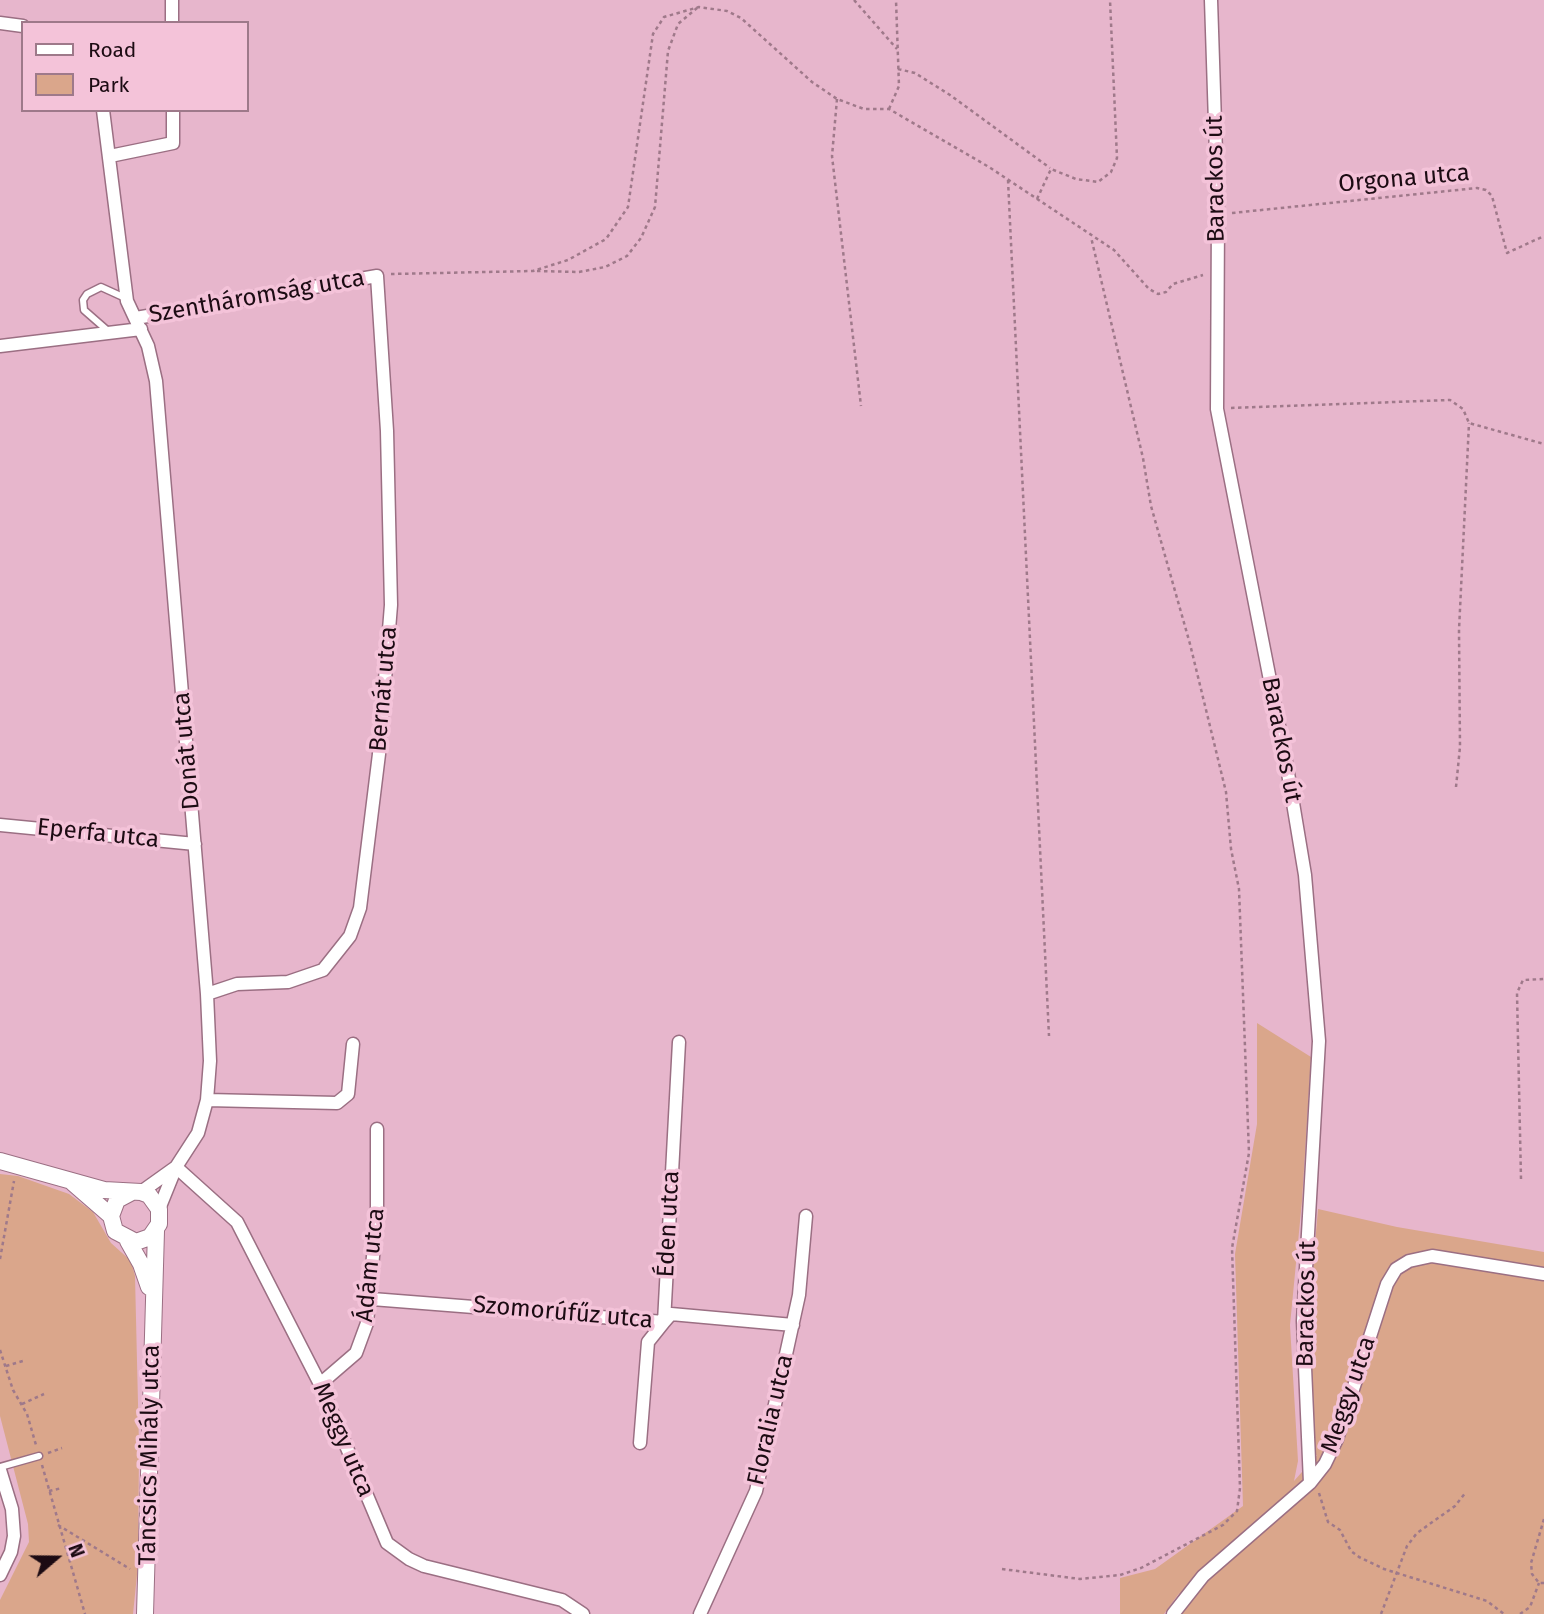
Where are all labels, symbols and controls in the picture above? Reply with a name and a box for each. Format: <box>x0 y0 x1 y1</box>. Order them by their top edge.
legend <box>21 21 248 112</box>
text: Road <box>88 37 136 63</box>
text: Park <box>88 72 129 98</box>
street label: Barackos út <box>1200 115 1232 243</box>
street label: Orgona utca <box>1337 159 1471 199</box>
street label: Szentháromság utca <box>147 264 367 330</box>
street label: Bernát utca <box>364 625 404 753</box>
street label: Barackos út <box>1255 675 1307 805</box>
street label: Donát utca <box>168 691 206 811</box>
street label: Eperfa utca <box>35 813 161 855</box>
street label: Éden utca <box>652 1170 686 1278</box>
street label: Ádám utca <box>351 1206 391 1324</box>
street label: Barackos út <box>1291 1240 1323 1368</box>
street label: Szomorúfűz utca <box>472 1291 654 1335</box>
street label: Meggy utca <box>1316 1333 1382 1457</box>
street label: Táncsics Mihály utca <box>134 1344 166 1566</box>
street label: Floralia utca <box>742 1352 800 1488</box>
street label: Meggy utca <box>306 1378 380 1502</box>
north arrow <box>21 1523 91 1593</box>
text: N <box>63 1541 89 1560</box>

